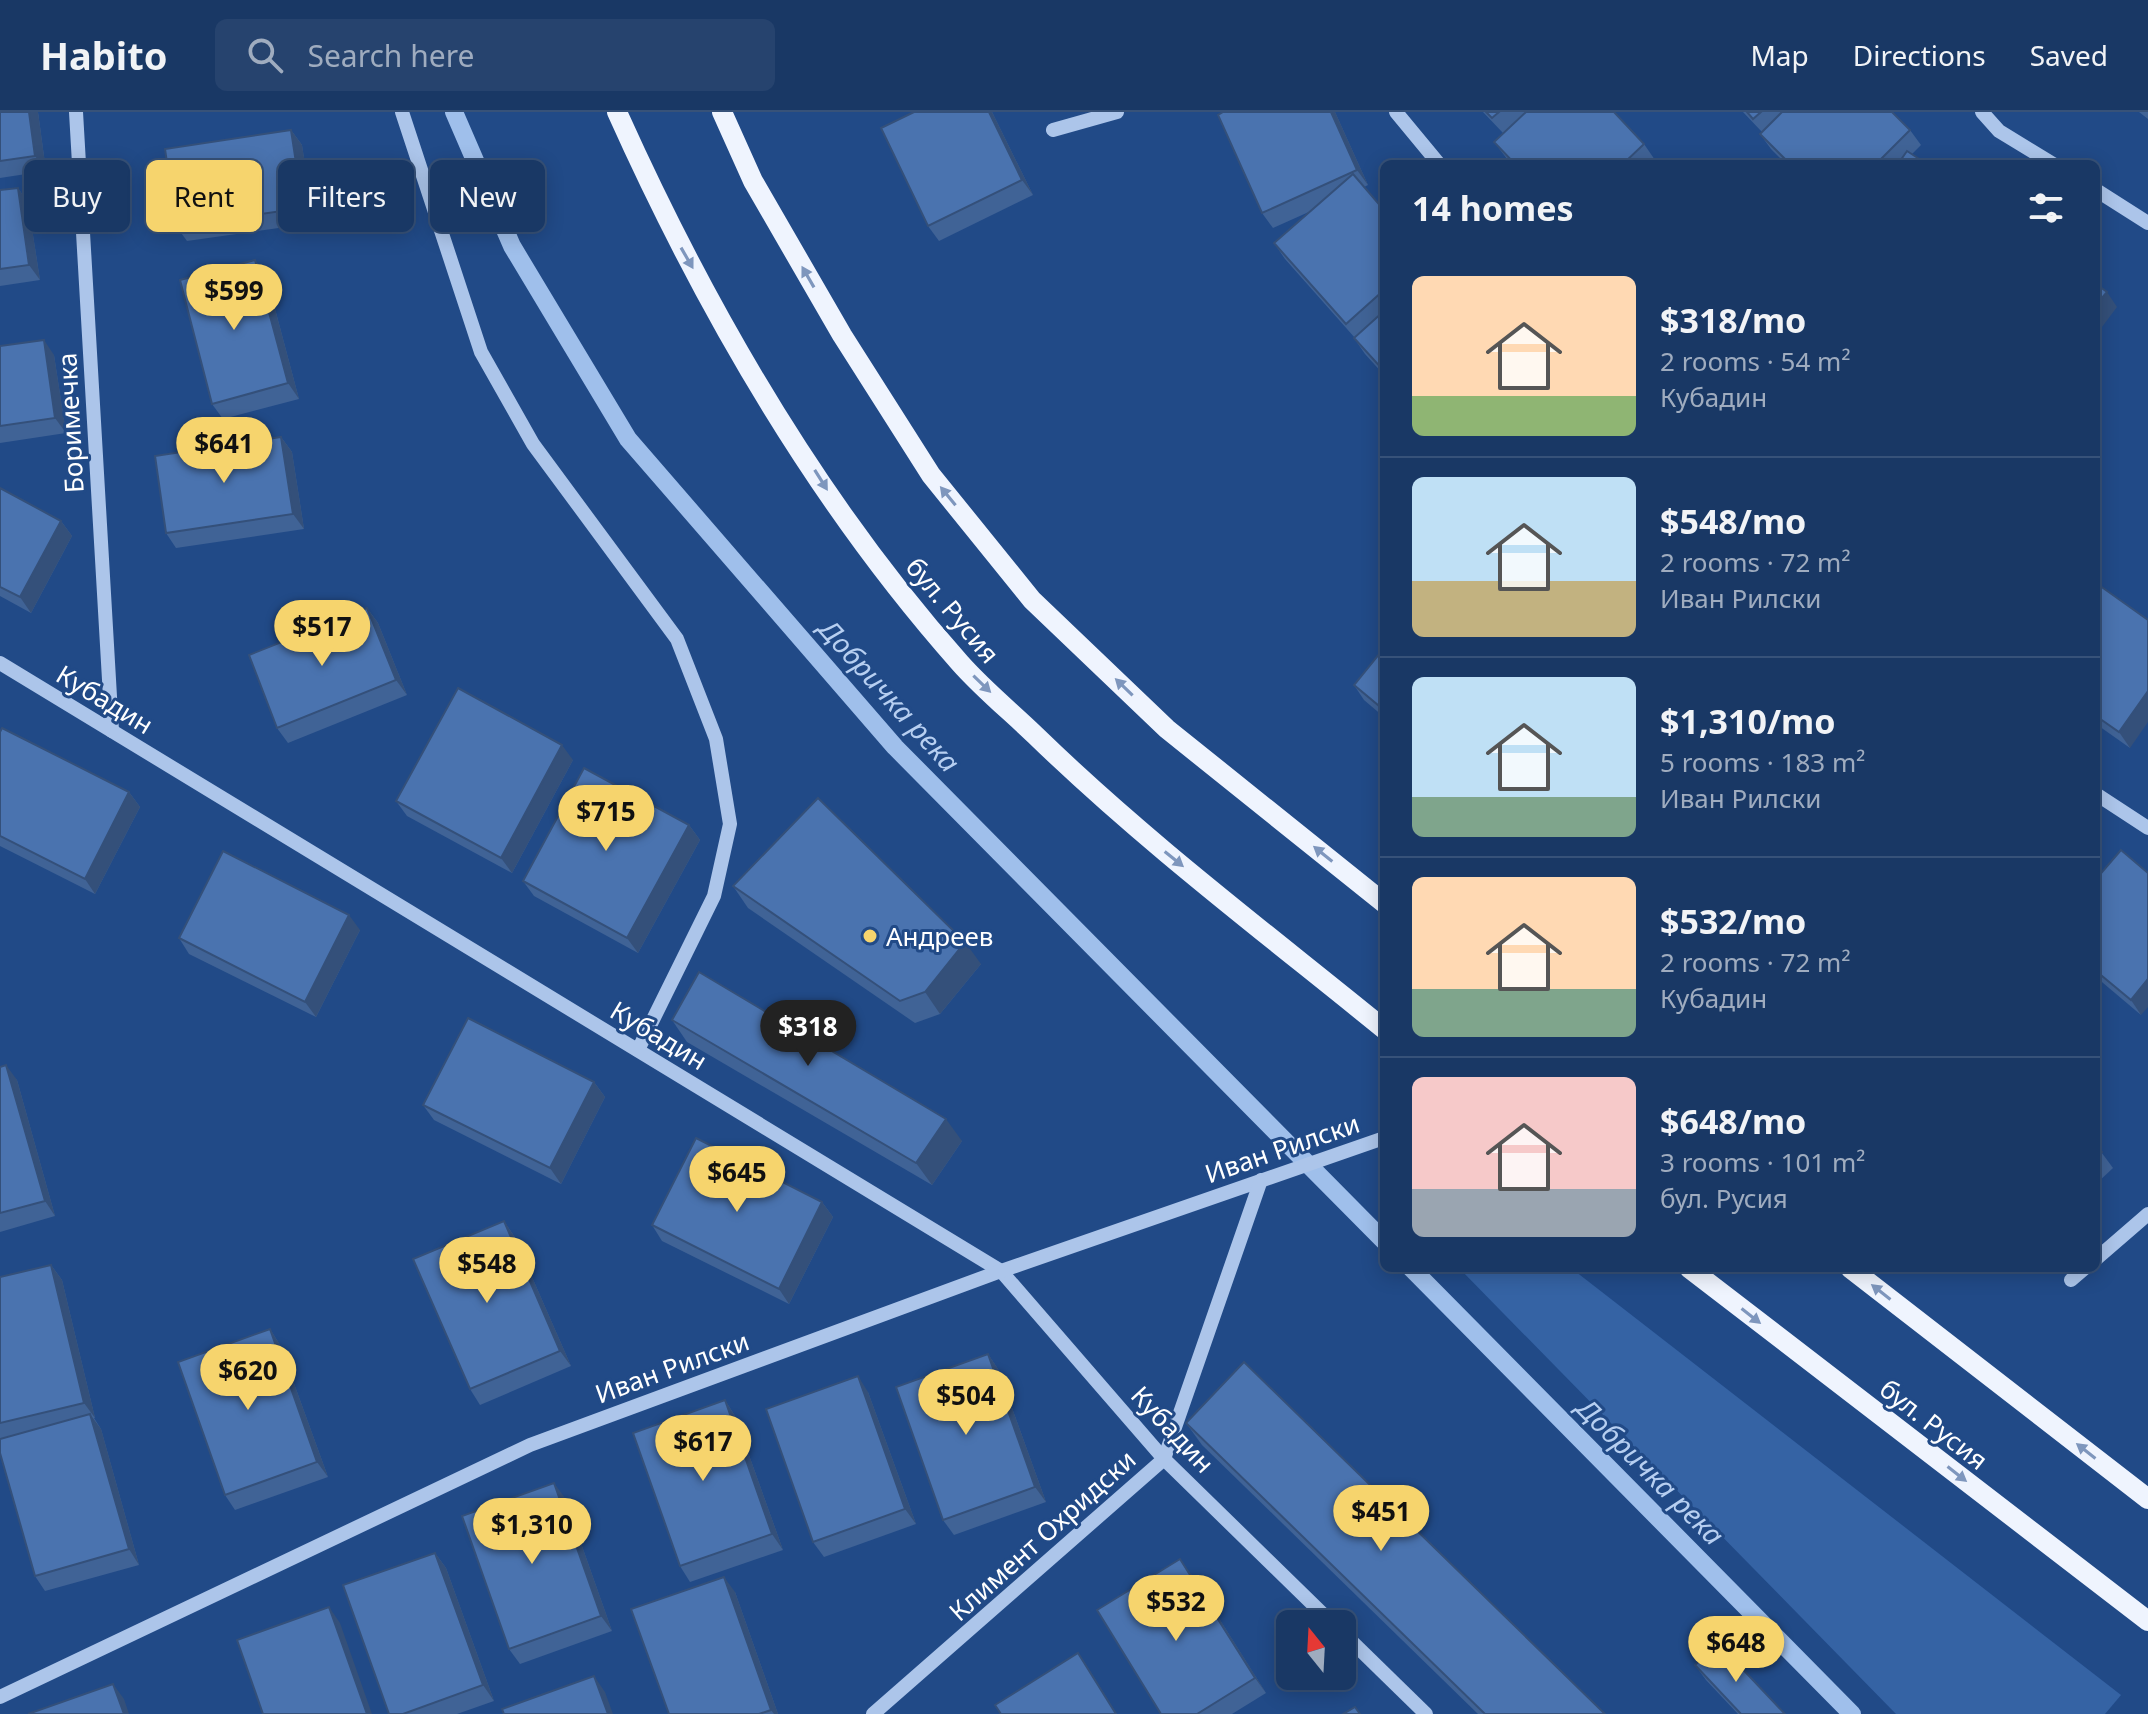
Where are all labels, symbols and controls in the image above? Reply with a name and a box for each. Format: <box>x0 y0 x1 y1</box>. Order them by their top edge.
search box <box>215 19 775 91</box>
text: Habito <box>40 29 167 81</box>
icon: search <box>243 33 287 77</box>
text: Search here <box>307 35 474 76</box>
text: Map <box>1750 36 1809 74</box>
text: Directions <box>1853 36 1986 74</box>
text: Saved <box>2030 36 2108 74</box>
chip: Buy <box>24 160 130 232</box>
chip: Rent <box>146 160 262 232</box>
chip: Filters <box>278 160 414 232</box>
chip: New <box>430 160 545 232</box>
text: 14 homes <box>1412 185 1574 231</box>
icon: filters <box>2024 186 2068 230</box>
one-way arrow <box>680 247 694 269</box>
pin: $599 <box>187 264 281 332</box>
one-way arrow <box>801 266 815 288</box>
text: $599 <box>204 272 264 308</box>
text: $318/mo <box>1660 297 1806 343</box>
icon: home <box>1476 308 1572 404</box>
text: 2 rooms · 54 m² <box>1660 343 1850 379</box>
street label: Боримечка <box>48 352 92 494</box>
text: Кубадин <box>1660 379 1767 415</box>
pin: $641 <box>177 417 271 485</box>
text: $641 <box>194 425 254 461</box>
one-way arrow <box>813 469 828 492</box>
one-way arrow <box>940 486 957 506</box>
text: $548/mo <box>1660 498 1806 544</box>
icon: home <box>1476 509 1572 605</box>
text: 2 rooms · 72 m² <box>1660 544 1850 580</box>
street label: бул. Русия <box>898 549 1008 671</box>
text: Иван Рилски <box>1660 580 1821 616</box>
pin: $517 <box>275 600 369 668</box>
text: $517 <box>292 608 352 644</box>
water label: Добричка река <box>809 608 969 780</box>
street label: Кубадин <box>50 656 160 742</box>
one-way arrow <box>972 674 991 693</box>
one-way arrow <box>1114 679 1133 697</box>
text: $1,310/mo <box>1660 698 1835 744</box>
icon: home <box>1476 709 1572 805</box>
text: 5 rooms · 183 m² <box>1660 744 1865 780</box>
text: Иван Рилски <box>1660 780 1821 816</box>
pin: $715 <box>559 785 653 853</box>
text: $715 <box>576 793 636 829</box>
one-way arrow <box>1313 846 1333 863</box>
one-way arrow <box>1164 850 1184 866</box>
text: $532/mo <box>1660 898 1806 944</box>
icon: home <box>1476 909 1572 1005</box>
place label: Андреев <box>886 918 993 954</box>
marker: Андреев <box>861 927 879 945</box>
text: 2 rooms · 72 m² <box>1660 944 1850 980</box>
text: Кубадин <box>1660 980 1767 1016</box>
street label: Кубадин <box>604 992 714 1078</box>
pin: $318 <box>761 1000 855 1068</box>
text: $318 <box>778 1008 838 1044</box>
text: $648/mo <box>1660 1098 1806 1144</box>
street label: Иван Рилски <box>1200 1105 1364 1191</box>
icon: home <box>1476 1109 1572 1205</box>
text: 3 rooms · 101 m² <box>1660 1144 1865 1180</box>
pin: $645 <box>690 1146 784 1214</box>
text: $645 <box>707 1154 767 1190</box>
text: бул. Русия <box>1660 1180 1788 1216</box>
pin: $548 <box>440 1237 534 1305</box>
text: $548 <box>457 1245 517 1281</box>
one-way arrow <box>1871 1285 1891 1301</box>
one-way arrow <box>1740 1307 1761 1323</box>
street label: Иван Рилски <box>590 1322 754 1412</box>
pin: $620 <box>201 1344 295 1412</box>
text: $620 <box>218 1352 278 1388</box>
pin: $504 <box>919 1369 1013 1437</box>
street label: бул. Русия <box>1873 1370 1995 1478</box>
text: $504 <box>936 1377 996 1413</box>
street label: Кубадин <box>1123 1378 1223 1480</box>
water label: Добричка река <box>1567 1387 1733 1553</box>
pin: $617 <box>656 1415 750 1483</box>
text: $617 <box>673 1423 733 1459</box>
street label: Климент Охридски <box>941 1441 1143 1629</box>
one-way arrow <box>2076 1444 2096 1460</box>
one-way arrow <box>1947 1466 1967 1482</box>
pin: $451 <box>1334 1485 1428 1553</box>
text: $451 <box>1351 1493 1411 1529</box>
pin: $1,310 <box>467 1498 597 1566</box>
text: $1,310 <box>491 1506 573 1542</box>
pin: $532 <box>1129 1575 1223 1643</box>
text: $532 <box>1146 1583 1206 1619</box>
north arrow <box>1276 1610 1356 1690</box>
map controls <box>1276 1610 1356 1690</box>
pin: $648 <box>1689 1616 1783 1684</box>
text: $648 <box>1706 1624 1766 1660</box>

